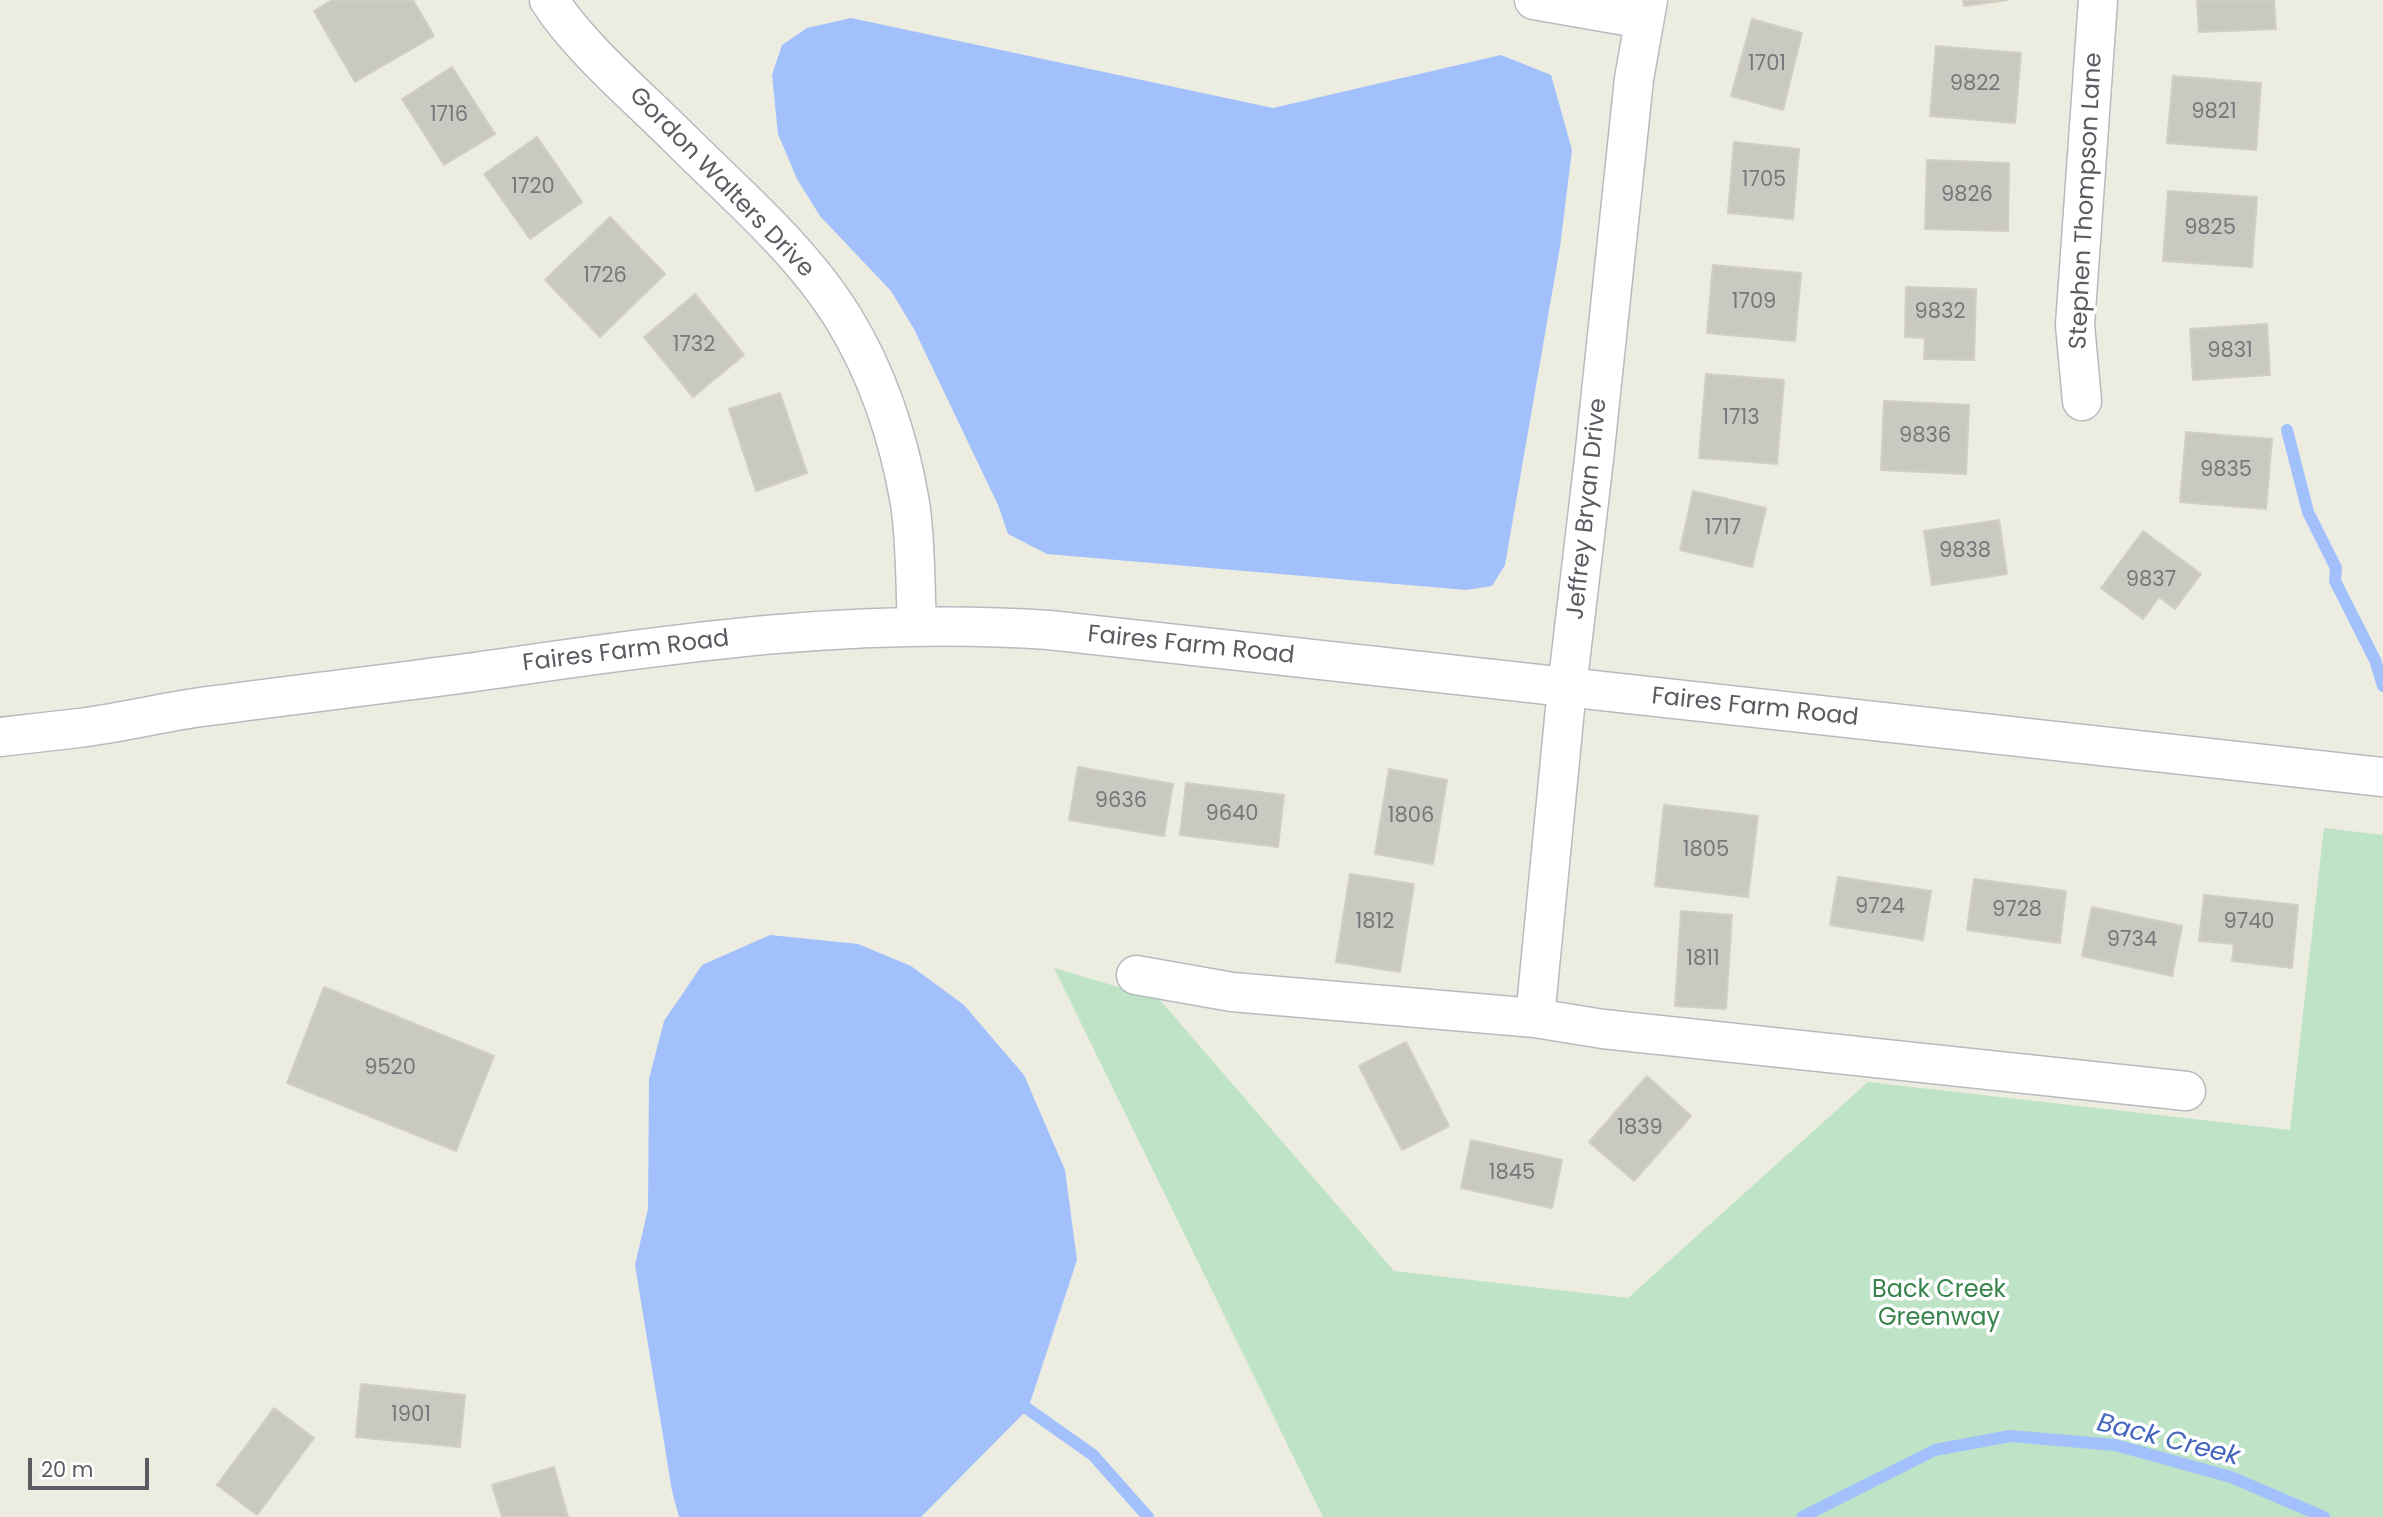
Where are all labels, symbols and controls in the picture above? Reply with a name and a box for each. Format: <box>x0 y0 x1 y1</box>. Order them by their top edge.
house number: 1701 <box>1748 52 1786 78</box>
street label: Stephen Thompson Lane <box>2065 52 2109 350</box>
house number: 9822 <box>1950 72 2000 98</box>
street label: Gordon Walters Drive <box>623 82 819 284</box>
house number: 9821 <box>2191 100 2237 126</box>
house number: 1716 <box>430 103 468 129</box>
house number: 1705 <box>1742 168 1786 194</box>
house number: 1720 <box>511 175 555 201</box>
house number: 9826 <box>1941 183 1993 209</box>
house number: 9825 <box>2184 216 2236 242</box>
house number: 1726 <box>583 264 627 290</box>
house number: 1709 <box>1732 290 1776 316</box>
house number: 9832 <box>1915 300 1965 326</box>
house number: 1732 <box>673 333 715 359</box>
house number: 9831 <box>2207 339 2253 365</box>
street label: Jeffrey Bryan Drive <box>1562 397 1614 621</box>
house number: 1713 <box>1722 406 1760 432</box>
house number: 9836 <box>1899 424 1951 450</box>
house number: 9835 <box>2200 458 2252 484</box>
house number: 1717 <box>1705 516 1741 542</box>
house number: 9838 <box>1939 539 1991 565</box>
house number: 9837 <box>2126 568 2176 594</box>
street label: Faires Farm Road <box>1086 621 1296 671</box>
street label: Faires Farm Road <box>521 625 731 679</box>
street label: Faires Farm Road <box>1650 683 1860 733</box>
house number: 9636 <box>1095 789 1147 815</box>
house number: 9640 <box>1206 802 1258 828</box>
house number: 1806 <box>1388 804 1434 830</box>
house number: 1805 <box>1683 838 1729 864</box>
house number: 9724 <box>1855 895 1905 921</box>
house number: 9728 <box>1992 898 2042 924</box>
house number: 1812 <box>1356 910 1394 936</box>
house number: 9740 <box>2223 910 2275 936</box>
house number: 9734 <box>2107 928 2157 954</box>
house number: 1811 <box>1686 947 1720 973</box>
house number: 9520 <box>364 1056 416 1082</box>
house number: 1839 <box>1617 1116 1663 1142</box>
house number: 1845 <box>1489 1161 1535 1187</box>
park label: Back Creek Greenway <box>1872 1277 2006 1333</box>
house number: 1901 <box>391 1403 431 1429</box>
water label: Back Creek <box>2093 1408 2243 1474</box>
scale bar <box>32 1444 152 1488</box>
text: 20 m <box>41 1455 94 1484</box>

